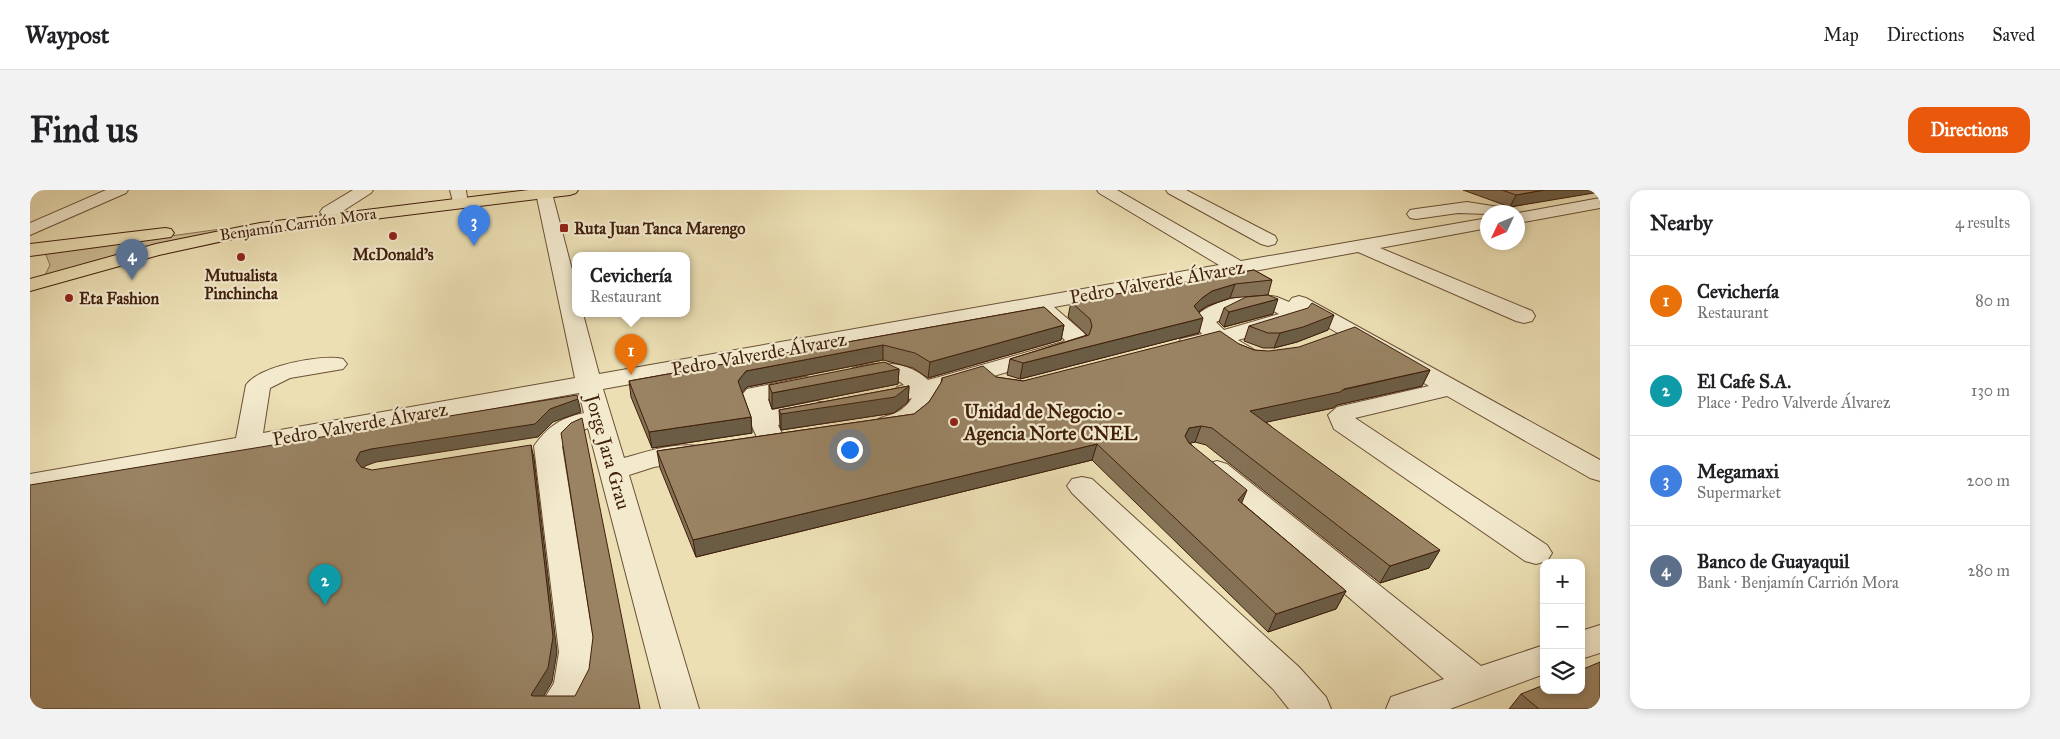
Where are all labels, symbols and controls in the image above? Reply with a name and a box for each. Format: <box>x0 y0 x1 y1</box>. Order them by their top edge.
text: Waypost <box>25 20 109 50</box>
text: Map <box>1823 24 1859 46</box>
text: Directions <box>1887 24 1964 46</box>
text: Saved <box>1992 24 2035 46</box>
button: Directions <box>1908 107 2030 153</box>
text: Find us <box>30 109 138 152</box>
street label: Benjamín Carrión Mora <box>218 204 378 244</box>
pin: 3 <box>458 205 490 246</box>
north arrow <box>1480 205 1525 250</box>
text: Nearby <box>1650 210 1713 236</box>
text: 4 results <box>1955 213 2010 232</box>
place label: Ruta Juan Tanca Marengo <box>574 219 745 239</box>
marker: Ruta Juan Tanca Marengo <box>558 222 570 234</box>
marker: McDonald's <box>387 230 399 242</box>
pin: 4 <box>116 239 148 280</box>
place label: McDonald's <box>352 245 434 264</box>
marker: Mutualista Pinchincha <box>235 251 247 263</box>
popup <box>572 252 690 317</box>
street label: Pedro Valverde Álvarez <box>1068 254 1246 309</box>
text: Cevichería <box>590 264 672 287</box>
place label: Mutualista Pinchincha <box>204 266 279 303</box>
text: Cevichería <box>1697 280 1779 303</box>
text: Restaurant <box>590 287 662 306</box>
place label: Eta Fashion <box>79 289 159 308</box>
text: 1 <box>1663 291 1669 310</box>
text: 80 m <box>1975 291 2010 310</box>
marker: Eta Fashion <box>63 292 75 304</box>
text: Restaurant <box>1697 303 1769 322</box>
street label: Pedro Valverde Álvarez <box>670 326 848 381</box>
pin: 1 <box>615 334 647 375</box>
text: El Cafe S.A. <box>1697 370 1791 393</box>
text: 2 <box>1662 381 1670 400</box>
text: 130 m <box>1971 381 2010 400</box>
street label: Jorge Jara Grau <box>579 390 635 512</box>
text: Place · Pedro Valverde Álvarez <box>1697 393 1890 412</box>
street label: Pedro Valverde Álvarez <box>271 396 449 451</box>
place label: Unidad de Negocio - Agencia Norte CNEL <box>962 400 1138 446</box>
marker: Unidad de Negocio - Agencia Norte CNEL <box>948 416 960 428</box>
your location <box>837 437 863 463</box>
text: Megamaxi <box>1697 460 1779 483</box>
text: 3 <box>1663 471 1669 490</box>
text: 200 m <box>1967 471 2010 490</box>
text: Supermarket <box>1697 483 1781 502</box>
text: Banco de Guayaquil <box>1697 550 1849 573</box>
map controls <box>1540 559 1585 694</box>
button: + <box>1540 559 1585 604</box>
text: 4 <box>1662 561 1670 580</box>
text: 280 m <box>1967 561 2010 580</box>
pin: 2 <box>309 564 341 605</box>
text: Bank · Benjamín Carrión Mora <box>1697 573 1899 592</box>
button: − <box>1540 604 1585 649</box>
button: layers <box>1540 649 1585 694</box>

